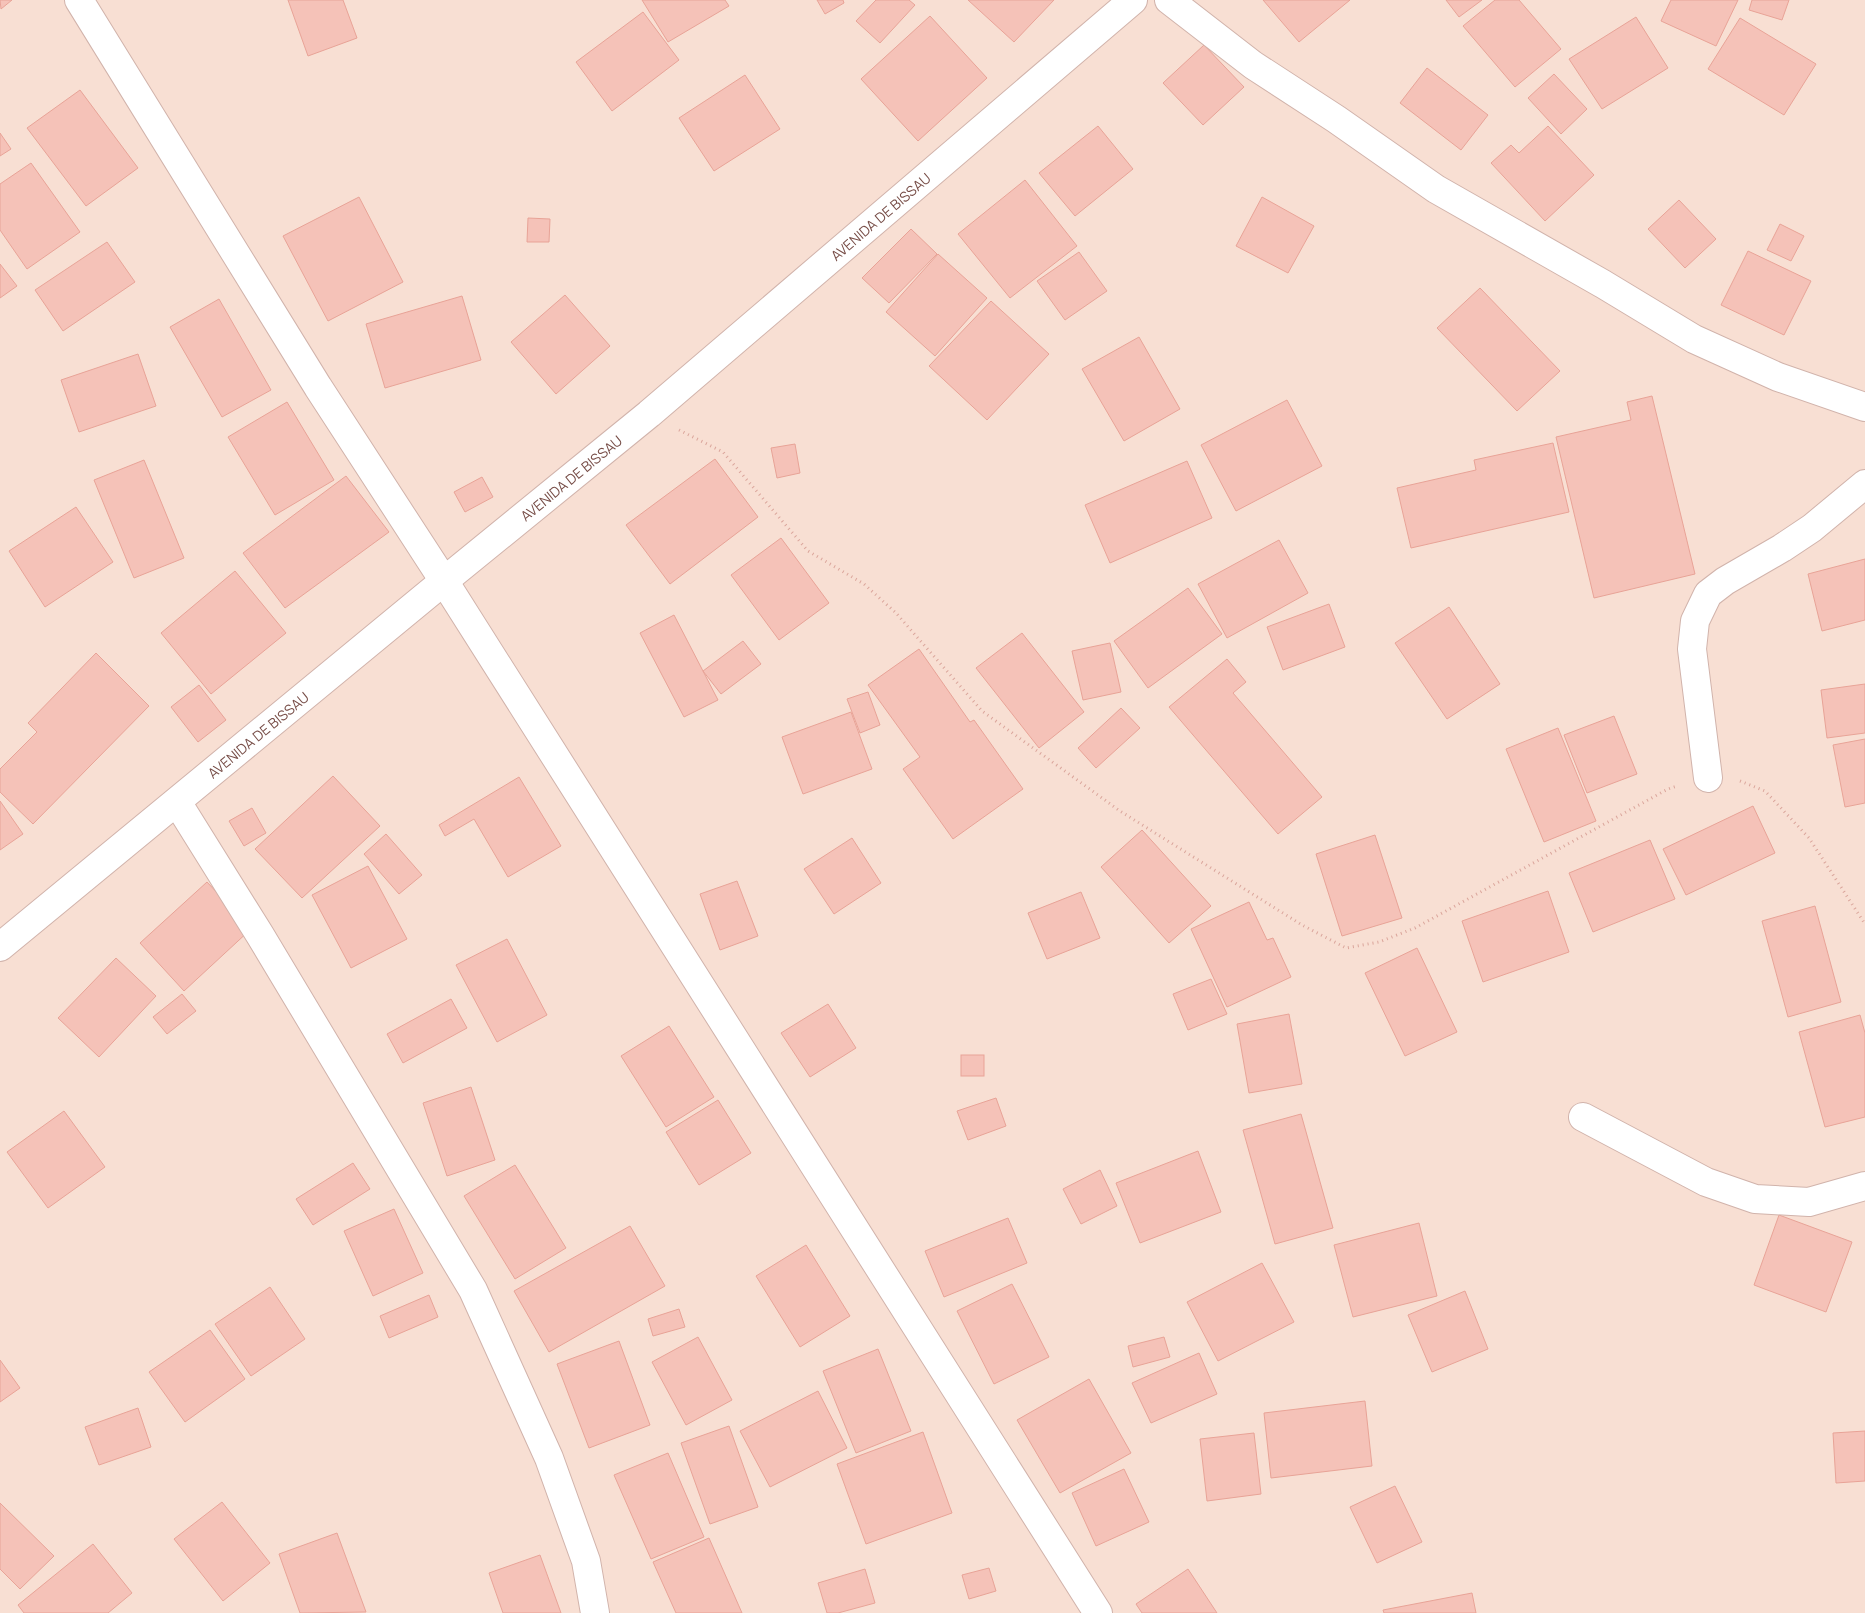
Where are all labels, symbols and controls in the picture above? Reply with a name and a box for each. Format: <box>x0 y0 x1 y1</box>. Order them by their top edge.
street label: AVENIDA DE BISSAU <box>826 168 934 264</box>
street label: AVENIDA DE BISSAU <box>516 431 626 525</box>
street label: AVENIDA DE BISSAU <box>203 687 312 782</box>

